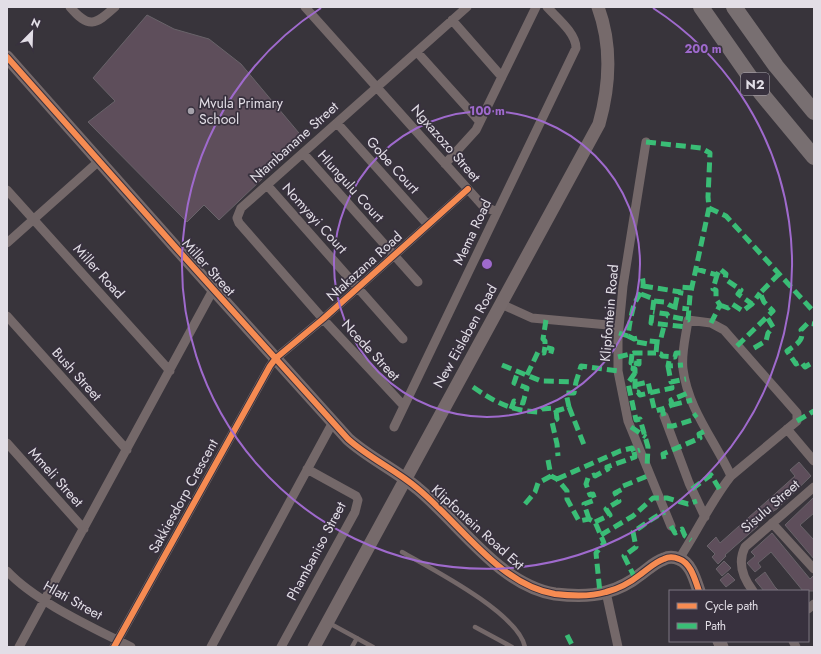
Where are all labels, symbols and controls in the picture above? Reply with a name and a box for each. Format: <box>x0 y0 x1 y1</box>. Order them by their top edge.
north arrow <box>12 12 52 52</box>
text: N <box>29 14 43 32</box>
text: 200 m <box>684 40 722 58</box>
road number: N2 <box>741 73 769 95</box>
place label: Mvula Primary School <box>199 93 284 129</box>
street label: Ntambanane Street <box>245 96 343 187</box>
street label: Ngxazozo Street <box>407 100 486 186</box>
text: 100 m <box>469 102 505 120</box>
marker: Mvula Primary School <box>186 106 196 116</box>
street label: Gobe Court <box>362 132 424 198</box>
street label: Hlungulu Court <box>313 146 389 227</box>
street label: Nomyayi Court <box>278 178 353 258</box>
street label: Mema Road <box>448 196 496 268</box>
street label: Ntakazana Road <box>322 227 406 305</box>
street label: Miller Street <box>178 234 241 301</box>
street label: Miller Road <box>69 239 129 303</box>
centre of rings <box>480 257 494 271</box>
street label: Klipfontein Road <box>595 263 623 363</box>
street label: New Eisleben Road <box>428 280 502 392</box>
street label: Ncede Street <box>337 315 405 386</box>
street label: Bush Street <box>48 343 107 406</box>
street label: Sakkiesdorp Crescent <box>143 435 223 557</box>
street label: Mmeli Street <box>24 443 89 512</box>
street label: Sisulu Street <box>736 474 804 537</box>
street label: Klipfontein Road Ext <box>427 480 529 575</box>
street label: Phambaniso Street <box>282 498 351 604</box>
street label: Hlati Street <box>40 576 107 625</box>
legend <box>669 590 809 642</box>
text: Cycle path <box>705 597 758 615</box>
text: Path <box>705 617 726 635</box>

